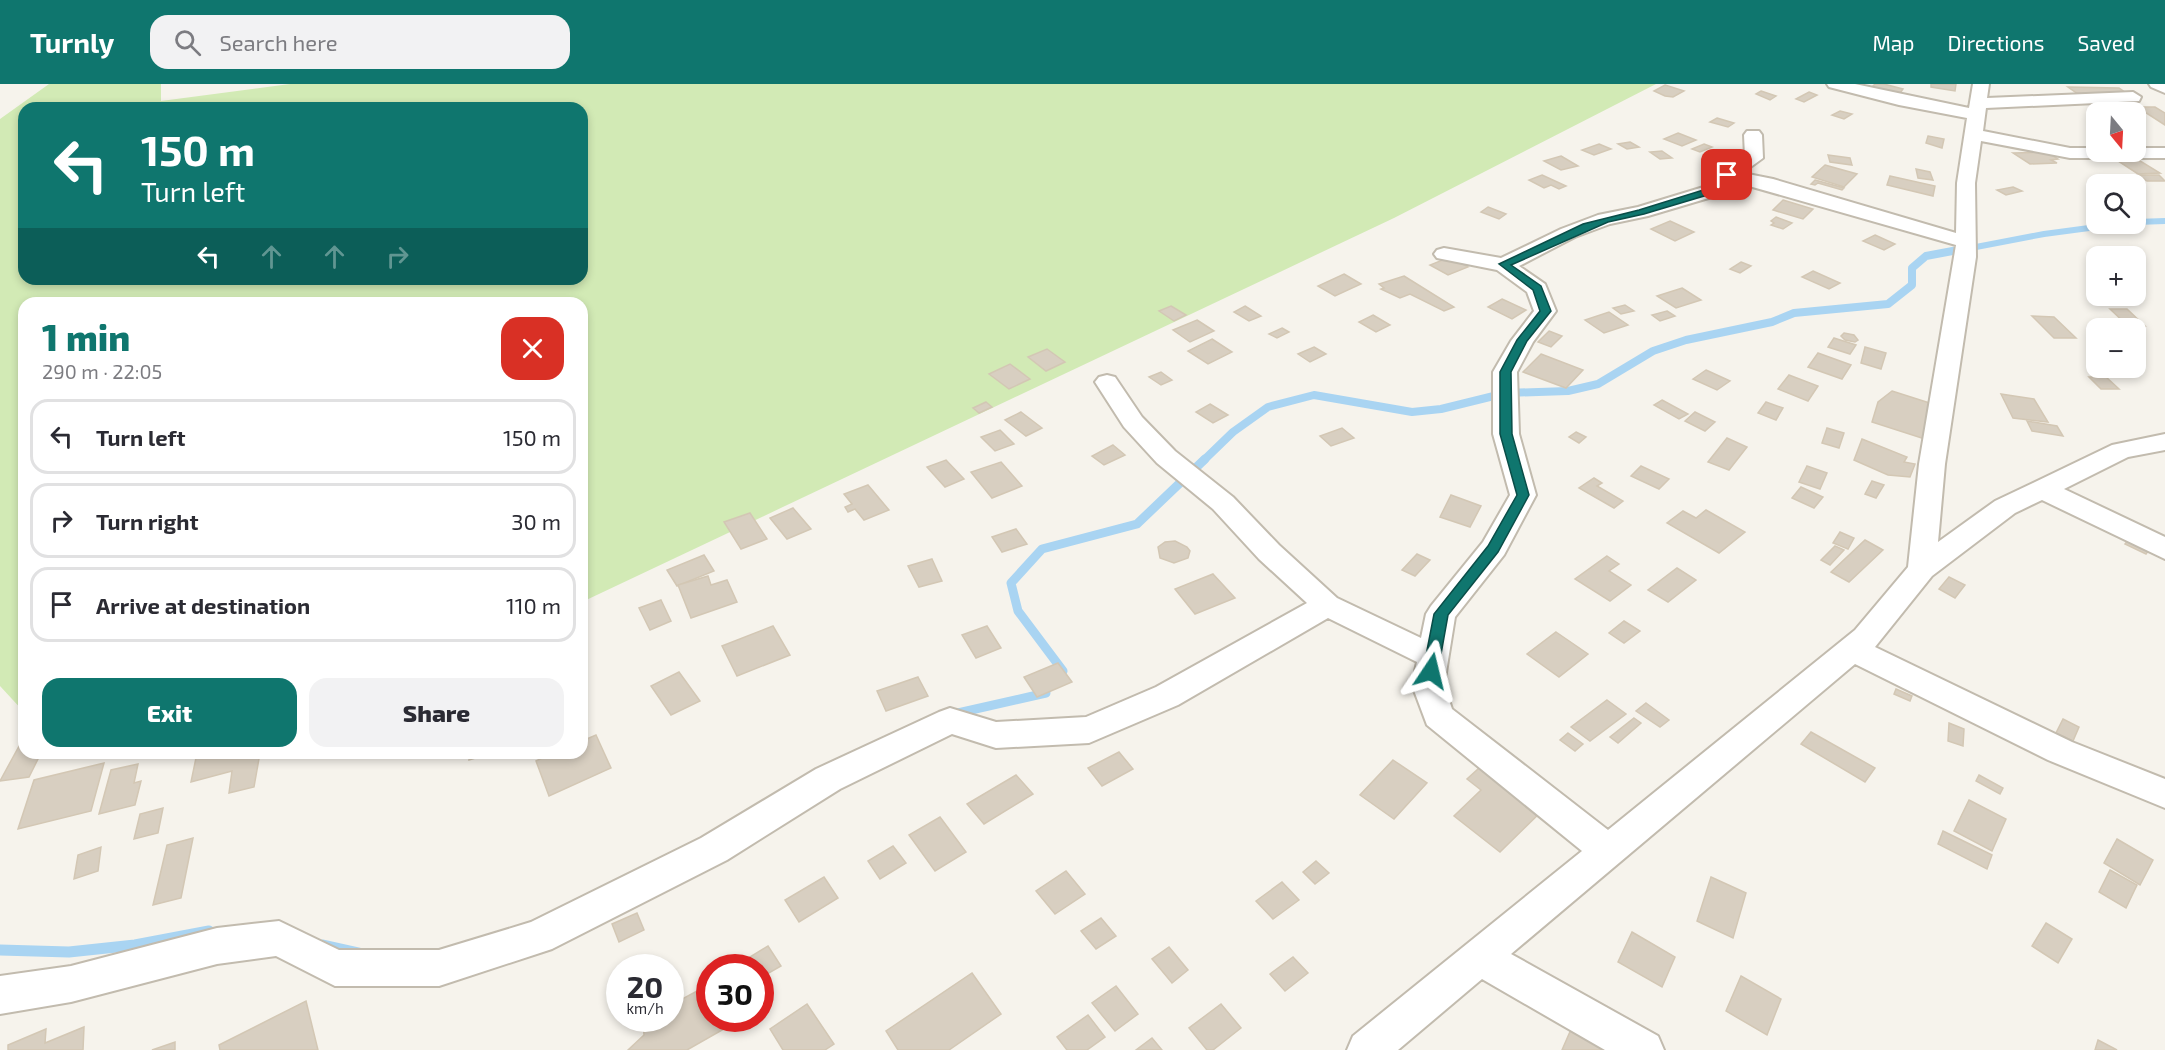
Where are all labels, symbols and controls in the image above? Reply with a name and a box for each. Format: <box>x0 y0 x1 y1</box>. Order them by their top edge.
search box <box>150 15 570 69</box>
text: Turnly <box>30 25 114 59</box>
icon: search <box>171 26 204 59</box>
text: Search here <box>219 29 338 55</box>
text: Map <box>1872 30 1915 55</box>
text: Directions <box>1948 30 2044 55</box>
text: Saved <box>2077 30 2135 55</box>
north arrow <box>2086 102 2146 162</box>
map controls <box>2086 102 2146 378</box>
text: 150 m <box>141 124 255 174</box>
icon: left <box>42 126 120 204</box>
pin <box>1701 149 1752 200</box>
icon: arrive <box>1710 158 1743 191</box>
button: search <box>2086 174 2146 234</box>
text: Turn left <box>141 175 245 207</box>
icon: left <box>192 240 225 273</box>
icon: ahead <box>255 240 288 273</box>
icon: ahead <box>318 240 351 273</box>
icon: right <box>381 240 414 273</box>
button: + <box>2086 246 2146 306</box>
text: 1 min <box>42 315 130 358</box>
button: close <box>501 317 564 380</box>
button: − <box>2086 318 2146 378</box>
text: 290 m · 22:05 <box>42 359 162 383</box>
icon: left <box>45 420 78 453</box>
text: Turn left <box>96 424 185 450</box>
text: 150 m <box>503 424 561 450</box>
icon: right <box>45 504 78 537</box>
text: Turn right <box>96 508 198 534</box>
text: 30 m <box>511 508 561 534</box>
icon: arrive <box>45 588 78 621</box>
text: Arrive at destination <box>96 592 310 618</box>
text: 110 m <box>506 592 561 618</box>
position arrow <box>1399 639 1463 703</box>
button: Exit <box>42 678 297 747</box>
button: Share <box>309 678 564 747</box>
speed limit sign: 30 <box>696 954 774 1032</box>
text: 20 <box>627 968 663 1004</box>
text: km/h <box>626 999 664 1017</box>

